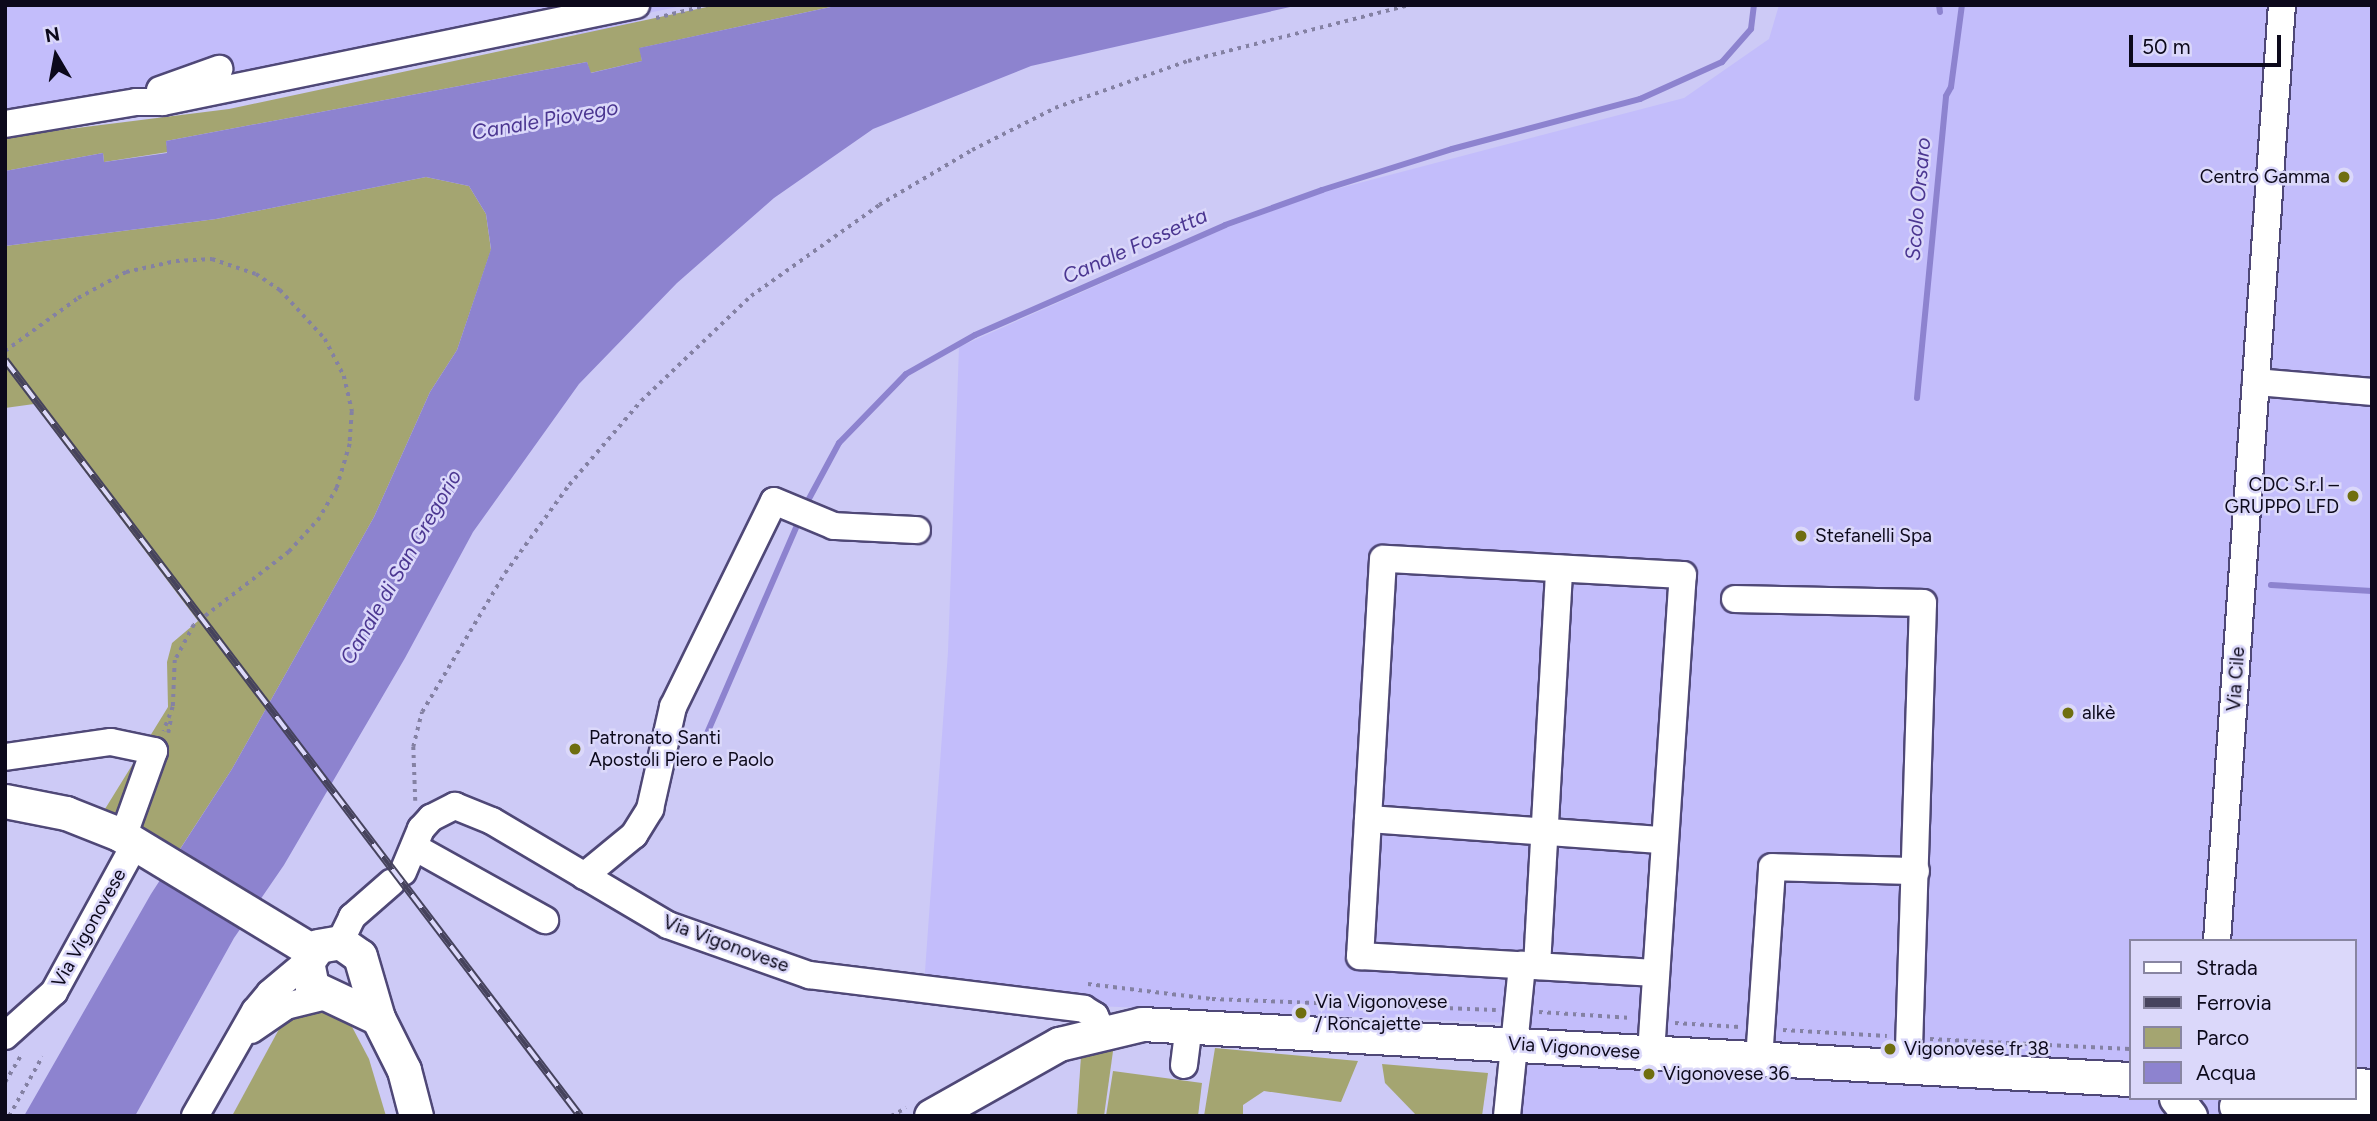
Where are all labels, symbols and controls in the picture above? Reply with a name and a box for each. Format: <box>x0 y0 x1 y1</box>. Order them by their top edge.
north arrow <box>21 21 91 91</box>
scale bar <box>2132 21 2284 65</box>
text: N <box>43 22 61 47</box>
text: 50 m <box>2142 34 2191 59</box>
water label: Canale Piovego <box>470 95 620 145</box>
water label: Scolo Orsaro <box>1900 136 1936 262</box>
place label: Centro Gamma <box>2200 166 2330 188</box>
marker: Centro Gamma <box>2336 169 2352 185</box>
water label: Canale Fossetta <box>1059 203 1211 289</box>
water label: Canale di San Gregorio <box>335 465 467 669</box>
place label: CDC S.r.l – GRUPPO LFD <box>2225 474 2339 518</box>
marker: CDC S.r.l – GRUPPO LFD <box>2345 488 2361 504</box>
place label: Stefanelli Spa <box>1815 525 1932 547</box>
marker: Stefanelli Spa <box>1793 528 1809 544</box>
street label: Via Cile <box>2222 646 2250 712</box>
place label: alkè <box>2082 702 2115 724</box>
marker: alkè <box>2060 705 2076 721</box>
place label: Patronato Santi Apostoli Piero e Paolo <box>589 727 774 771</box>
marker: Patronato Santi Apostoli Piero e Paolo <box>567 741 583 757</box>
street label: Via Vigonovese <box>47 865 131 991</box>
street label: Via Vigonovese <box>660 911 792 977</box>
legend <box>2128 939 2356 1100</box>
text: Strada <box>2196 955 2258 980</box>
text: Ferrovia <box>2196 990 2271 1015</box>
place label: Via Vigonovese / Roncajette <box>1315 991 1447 1035</box>
marker: Via Vigonovese / Roncajette <box>1293 1005 1309 1021</box>
text: Parco <box>2196 1025 2249 1050</box>
street label: Via Vigonovese <box>1507 1032 1641 1064</box>
place label: Vigonovese fr 38 <box>1904 1038 2049 1060</box>
marker: Vigonovese fr 38 <box>1882 1041 1898 1057</box>
text: Acqua <box>2196 1060 2256 1085</box>
place label: Vigonovese 36 <box>1663 1063 1789 1085</box>
marker: Vigonovese 36 <box>1641 1066 1657 1082</box>

